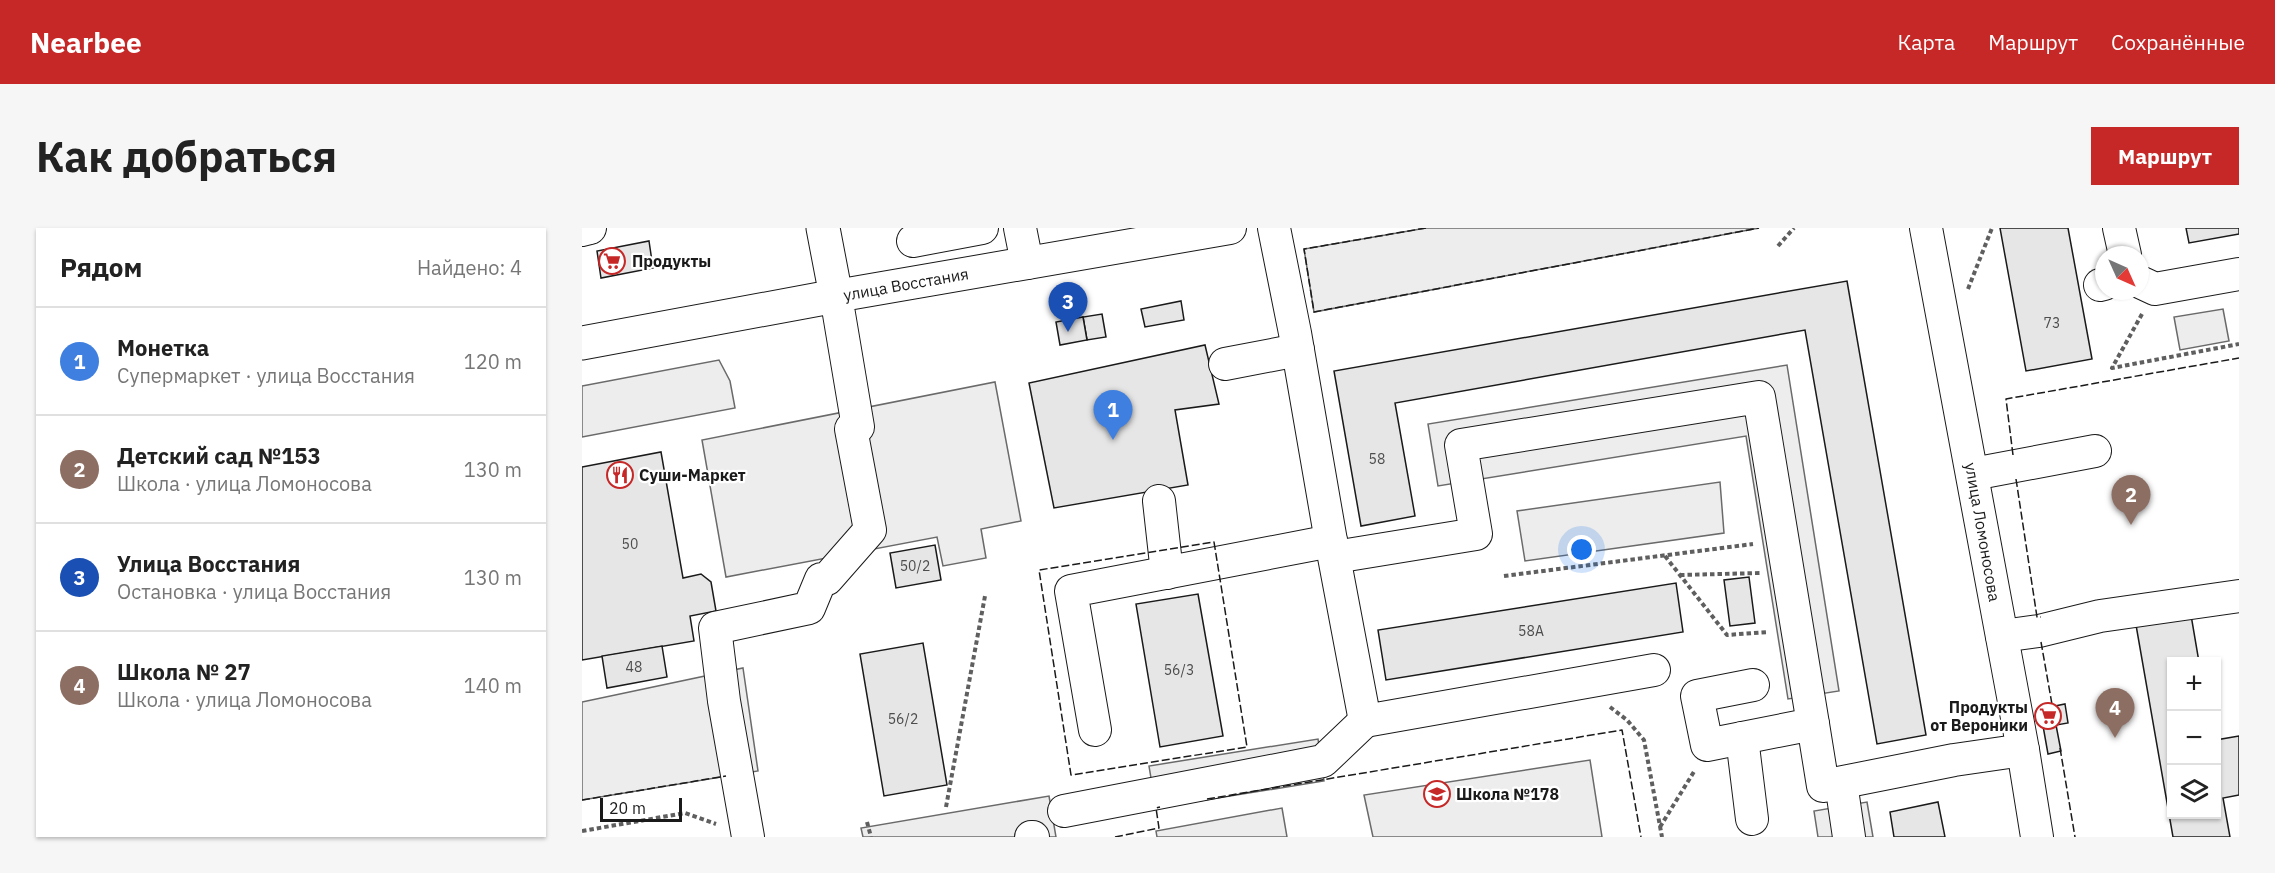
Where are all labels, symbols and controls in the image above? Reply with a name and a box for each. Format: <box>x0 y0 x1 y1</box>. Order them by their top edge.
text: Nearbee <box>30 24 142 61</box>
text: Карта <box>1897 28 1955 56</box>
text: Маршрут <box>1988 28 2078 56</box>
text: Сохранённые <box>2111 28 2245 56</box>
button: Маршрут <box>2091 127 2239 185</box>
text: Как добраться <box>36 129 337 184</box>
supermarket icon: Продукты <box>597 246 627 276</box>
north arrow <box>2095 246 2149 300</box>
text: Рядом <box>60 250 142 284</box>
place label: Продукты <box>632 251 711 271</box>
text: Найдено: 4 <box>417 254 522 281</box>
street label: улица Восстания <box>842 263 970 305</box>
pin: 3 <box>1048 282 1088 332</box>
house number: 73 <box>2044 314 2060 332</box>
text: Монетка <box>117 333 209 362</box>
text: 1 <box>74 348 86 375</box>
text: 120 m <box>464 348 522 375</box>
text: Супермаркет · улица Восстания <box>117 362 415 389</box>
pin: 1 <box>1094 390 1132 440</box>
text: Детский сад №153 <box>117 441 321 470</box>
house number: 58 <box>1369 450 1385 468</box>
text: 2 <box>74 456 86 483</box>
text: 130 m <box>464 456 522 483</box>
restaurant icon: Суши-Маркет <box>605 460 635 490</box>
street label: улица Ломоносова <box>1961 461 2005 603</box>
place label: Суши-Маркет <box>639 465 746 485</box>
text: Школа · улица Ломоносова <box>117 470 372 497</box>
pin: 2 <box>2112 476 2150 525</box>
house number: 50 <box>622 535 638 553</box>
your location <box>1567 535 1596 564</box>
text: Улица Восстания <box>117 549 300 578</box>
house number: 50/2 <box>900 557 930 575</box>
text: 3 <box>74 564 86 591</box>
text: 130 m <box>464 564 522 591</box>
text: Остановка · улица Восстания <box>117 578 391 605</box>
house number: 58А <box>1518 622 1544 640</box>
text: Школа № 27 <box>117 657 251 686</box>
map controls <box>2167 657 2221 819</box>
button: + <box>2167 657 2221 711</box>
house number: 48 <box>626 658 642 676</box>
house number: 56/3 <box>1164 661 1194 679</box>
text: 4 <box>74 672 86 699</box>
text: 140 m <box>464 672 522 699</box>
text: Школа · улица Ломоносова <box>117 686 372 713</box>
pin: 4 <box>2096 688 2134 738</box>
place label: Продукты от Вероники <box>1930 697 2028 735</box>
supermarket icon: Продукты от Вероники <box>2033 701 2063 731</box>
house number: 56/2 <box>888 710 918 728</box>
button: − <box>2167 711 2221 765</box>
button: layers <box>2167 765 2221 819</box>
school or university icon: Школа №178 <box>1422 779 1452 809</box>
place label: Школа №178 <box>1456 784 1559 804</box>
scale bar <box>600 795 682 822</box>
text: 20 m <box>609 798 646 818</box>

